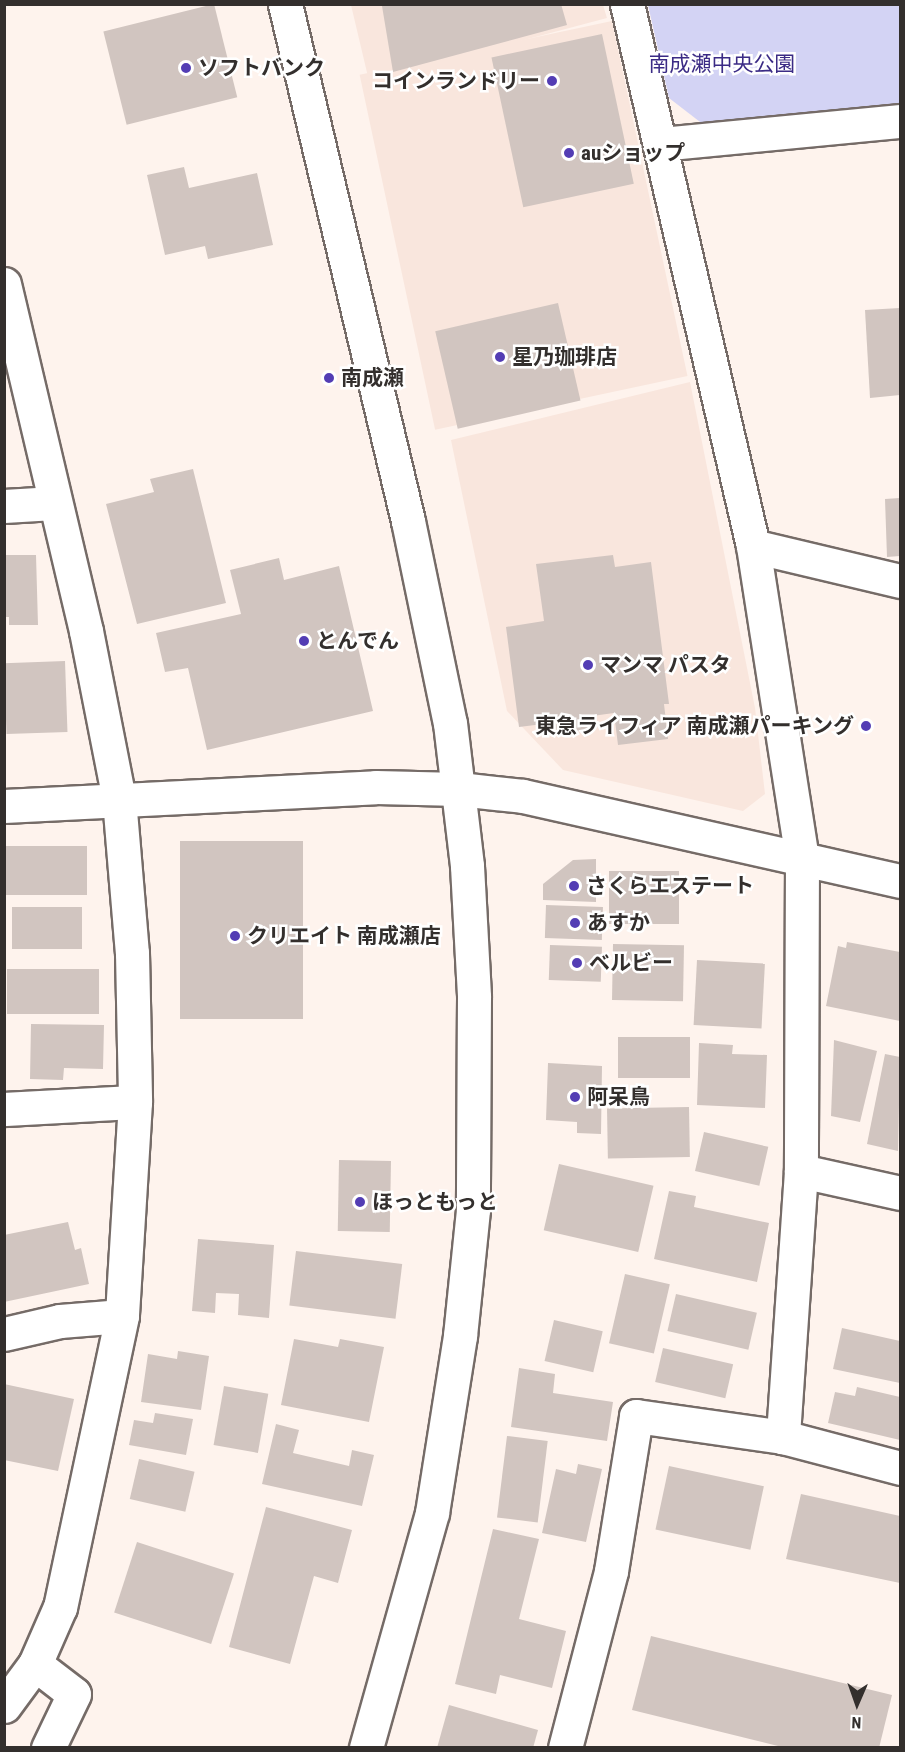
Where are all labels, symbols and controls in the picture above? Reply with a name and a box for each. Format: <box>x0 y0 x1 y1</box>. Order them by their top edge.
park label: 南成瀬中央公園 <box>649 51 795 77</box>
place label: ソフトバンク <box>198 55 324 81</box>
marker: ソフトバンク <box>179 61 193 75</box>
place label: コインランドリー <box>372 68 540 94</box>
marker: コインランドリー <box>545 74 559 88</box>
place label: auショップ <box>581 140 685 166</box>
marker: auショップ <box>562 146 576 160</box>
place label: 星乃珈琲店 <box>512 344 617 370</box>
marker: 星乃珈琲店 <box>493 350 507 364</box>
place label: 南成瀬 <box>341 365 404 391</box>
marker: 南成瀬 <box>322 371 336 385</box>
place label: とんでん <box>316 628 400 654</box>
marker: とんでん <box>297 634 311 648</box>
place label: マンマ パスタ <box>600 652 731 678</box>
marker: マンマ パスタ <box>581 658 595 672</box>
place label: 東急ライフィア 南成瀬パーキング <box>534 713 854 739</box>
marker: 東急ライフィア 南成瀬パーキング <box>859 719 873 733</box>
place label: さくらエステート <box>586 873 754 899</box>
marker: さくらエステート <box>567 879 581 893</box>
place label: あすか <box>587 910 650 936</box>
marker: あすか <box>568 916 582 930</box>
place label: クリエイト 南成瀬店 <box>247 923 441 949</box>
marker: クリエイト 南成瀬店 <box>228 929 242 943</box>
place label: ベルビー <box>589 950 673 976</box>
marker: ベルビー <box>570 956 584 970</box>
place label: 阿呆鳥 <box>587 1084 650 1110</box>
marker: 阿呆鳥 <box>568 1090 582 1104</box>
place label: ほっともっと <box>372 1189 498 1215</box>
marker: ほっともっと <box>353 1195 367 1209</box>
north arrow <box>827 1674 887 1734</box>
text: N <box>851 1713 862 1732</box>

